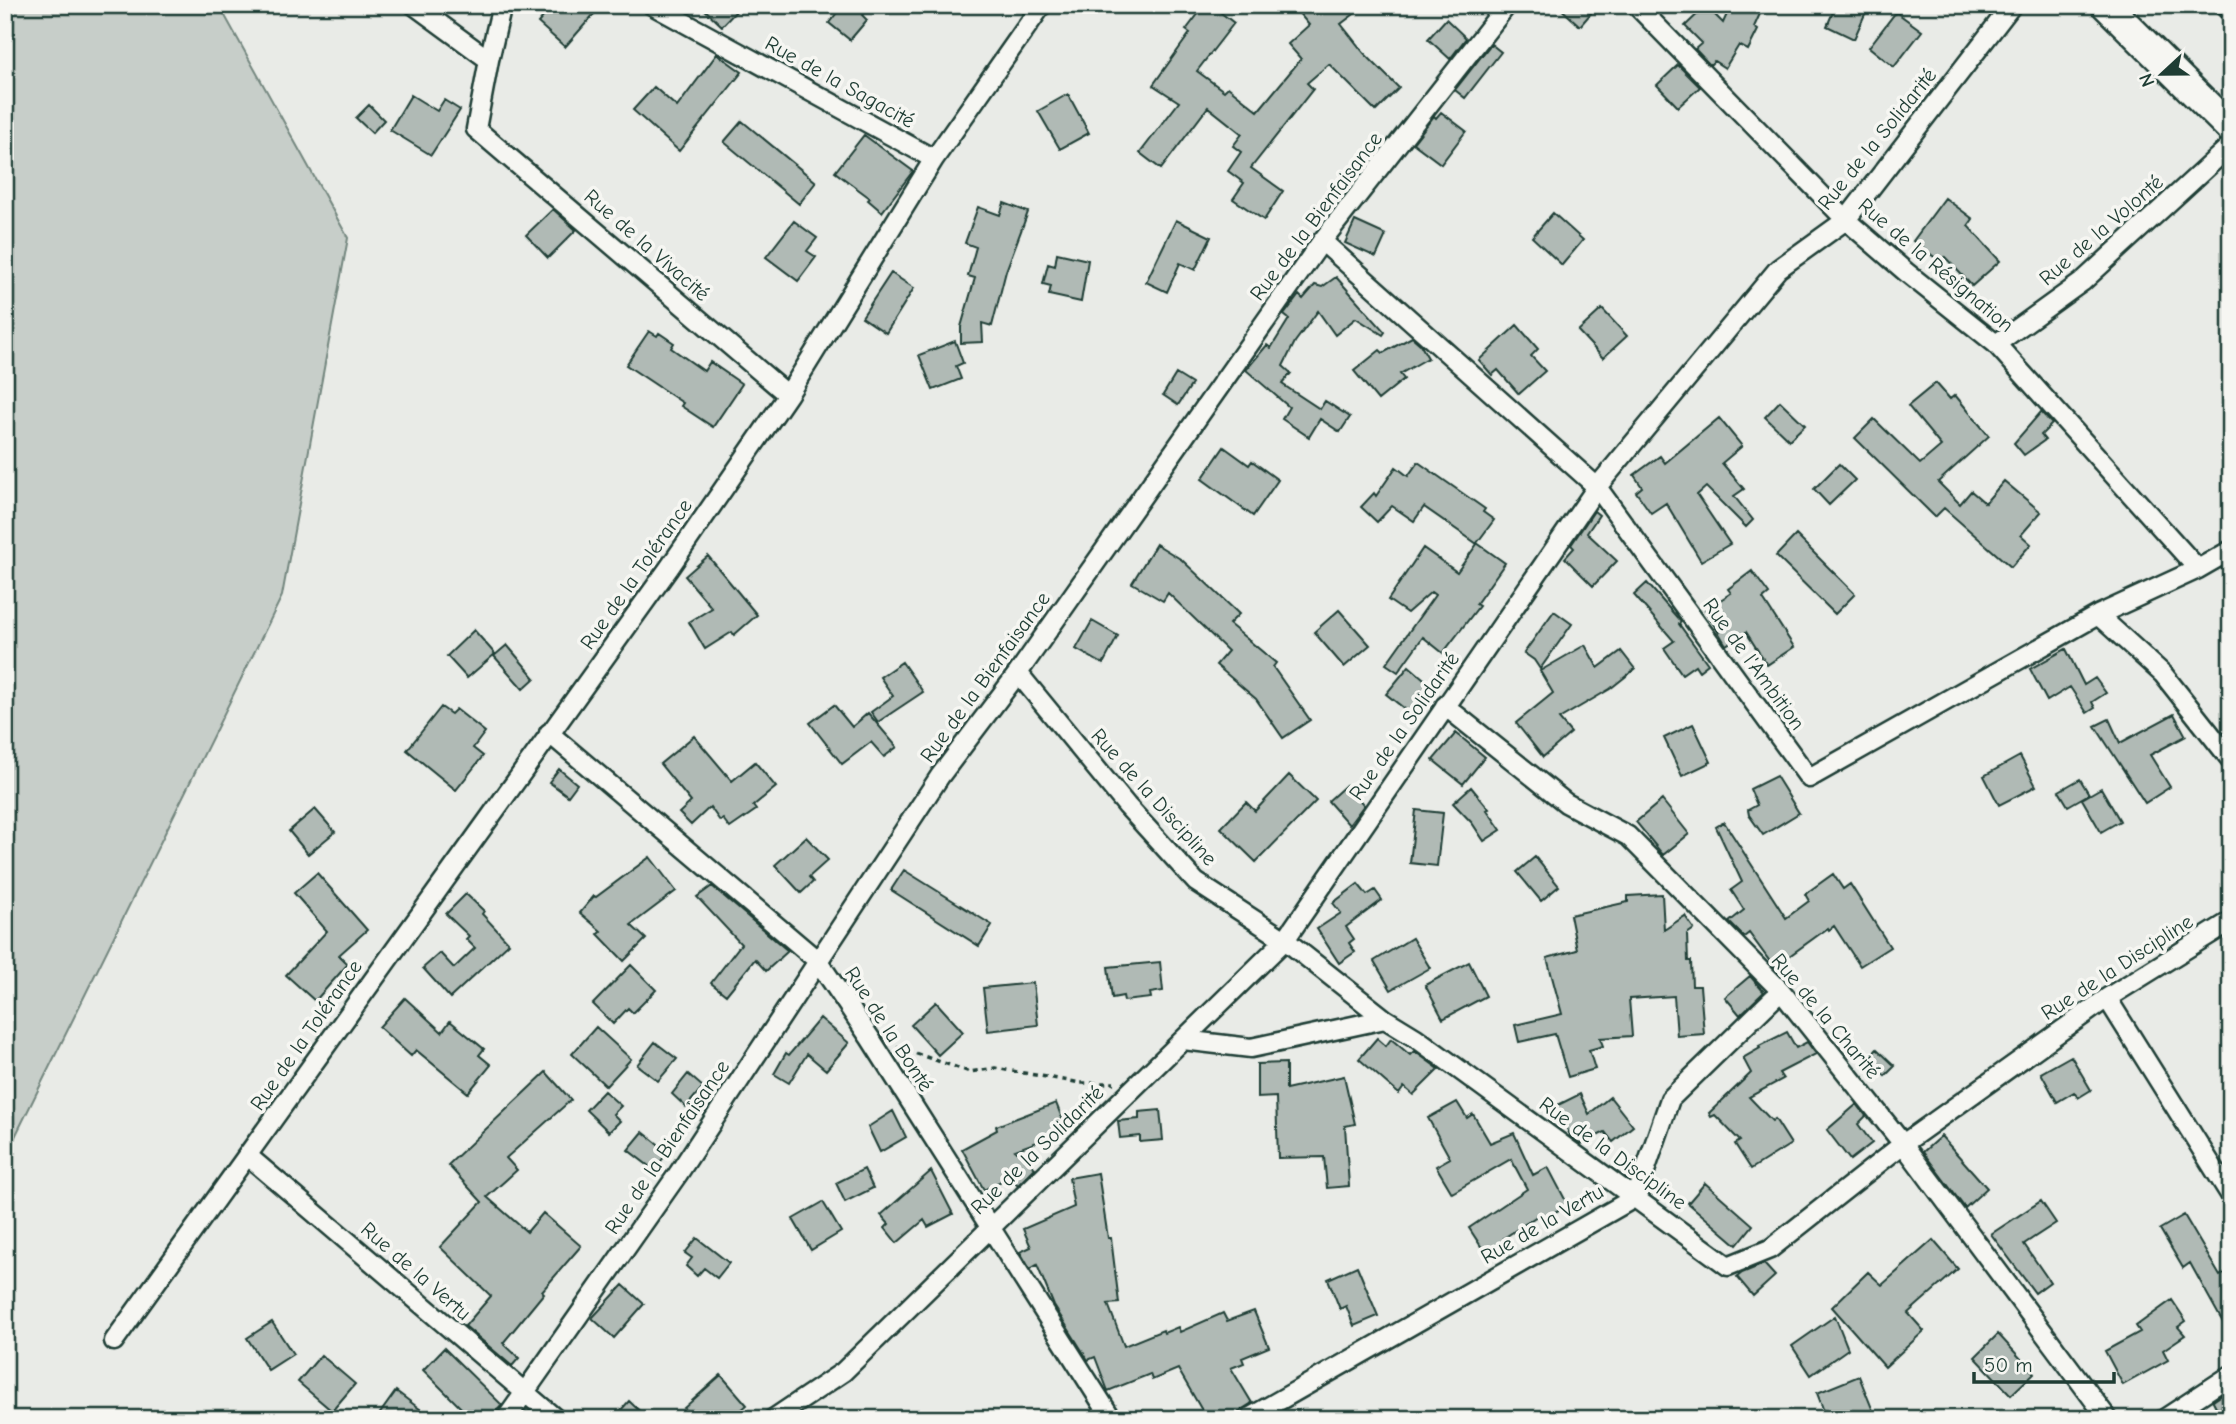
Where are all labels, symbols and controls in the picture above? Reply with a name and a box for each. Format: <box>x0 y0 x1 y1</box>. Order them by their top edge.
street label: Rue de la Sagacité <box>761 31 919 133</box>
north arrow <box>2128 38 2198 108</box>
street label: Rue de la Solidarité <box>1813 63 1941 215</box>
text: N <box>2135 70 2160 90</box>
street label: Rue de la Bienfaisance <box>1245 127 1387 305</box>
street label: Rue de la Volonté <box>2034 170 2168 290</box>
street label: Rue de la Vivacité <box>580 184 714 306</box>
street label: Rue de la Résignation <box>1853 193 2019 337</box>
street label: Rue de la Tolérance <box>575 494 697 654</box>
street label: Rue de la Bienfaisance <box>915 587 1055 767</box>
street label: Rue de l'Ambition <box>1698 593 1810 735</box>
street label: Rue de la Solidarité <box>1344 647 1464 805</box>
street label: Rue de la Discipline <box>1086 724 1222 870</box>
street label: Rue de la Discipline <box>2037 909 2197 1025</box>
street label: Rue de la Charité <box>1767 949 1885 1083</box>
street label: Rue de la Tolérance <box>245 955 367 1115</box>
street label: Rue de la Bonté <box>840 962 938 1096</box>
street label: Rue de la Bienfaisance <box>600 1055 734 1239</box>
street label: Rue de la Solidarité <box>966 1081 1108 1219</box>
street label: Rue de la Discipline <box>1535 1092 1691 1214</box>
street label: Rue de la Vertu <box>1476 1179 1608 1269</box>
street label: Rue de la Vertu <box>356 1217 476 1325</box>
scale bar <box>1974 1340 2114 1384</box>
text: 50 m <box>1984 1353 2033 1377</box>

